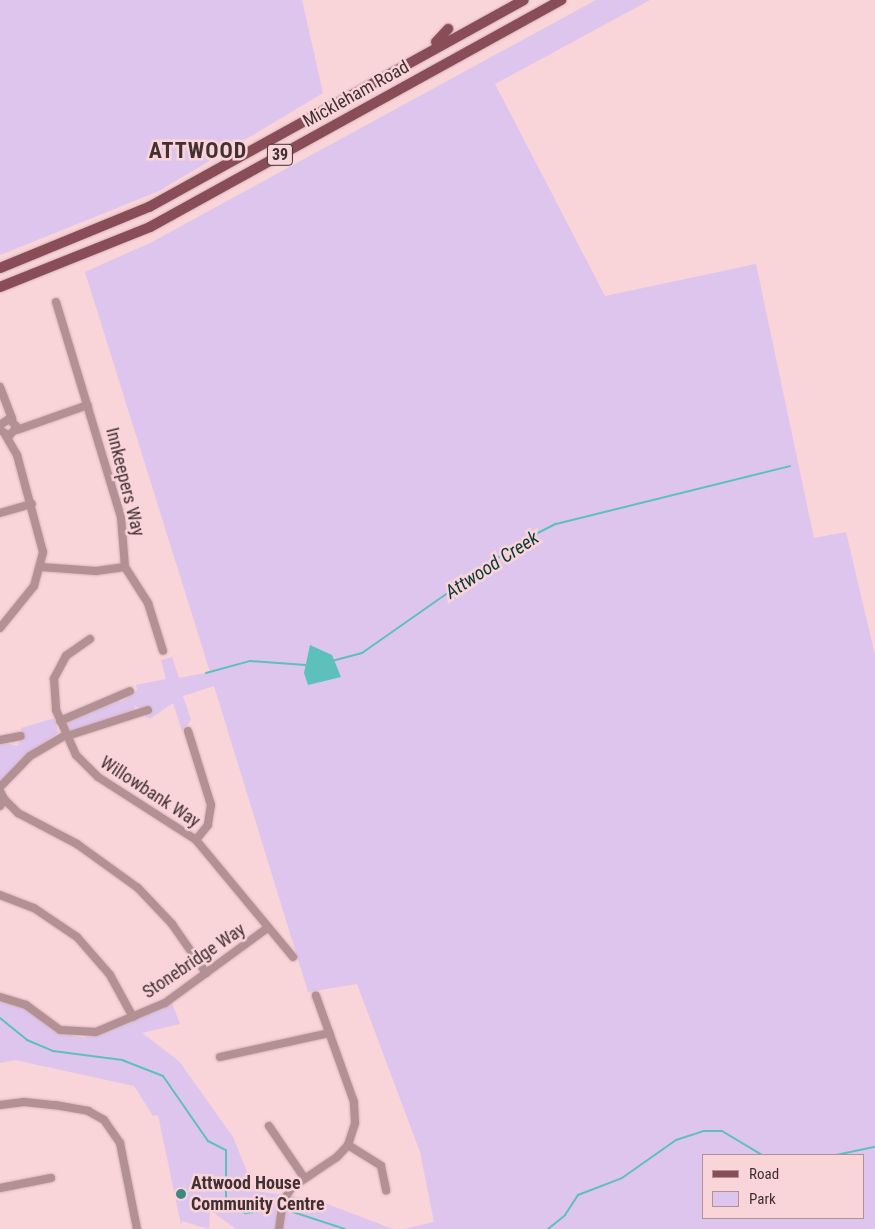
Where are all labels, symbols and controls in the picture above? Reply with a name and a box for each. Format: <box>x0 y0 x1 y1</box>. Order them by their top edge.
street label: Mickleham Road <box>299 56 413 132</box>
district label: ATTWOOD <box>148 138 248 164</box>
road number: 39 <box>266 142 294 168</box>
street label: Innkeepers Way <box>101 425 149 539</box>
water label: Attwood Creek <box>441 526 543 604</box>
street label: Willowbank Way <box>96 752 204 832</box>
street label: Stonebridge Way <box>139 919 249 1003</box>
legend <box>702 1154 865 1219</box>
text: Road <box>749 1165 779 1183</box>
place label: Attwood House Community Centre <box>191 1173 324 1216</box>
marker: Attwood House Community Centre <box>175 1188 187 1200</box>
text: Park <box>749 1190 776 1208</box>

